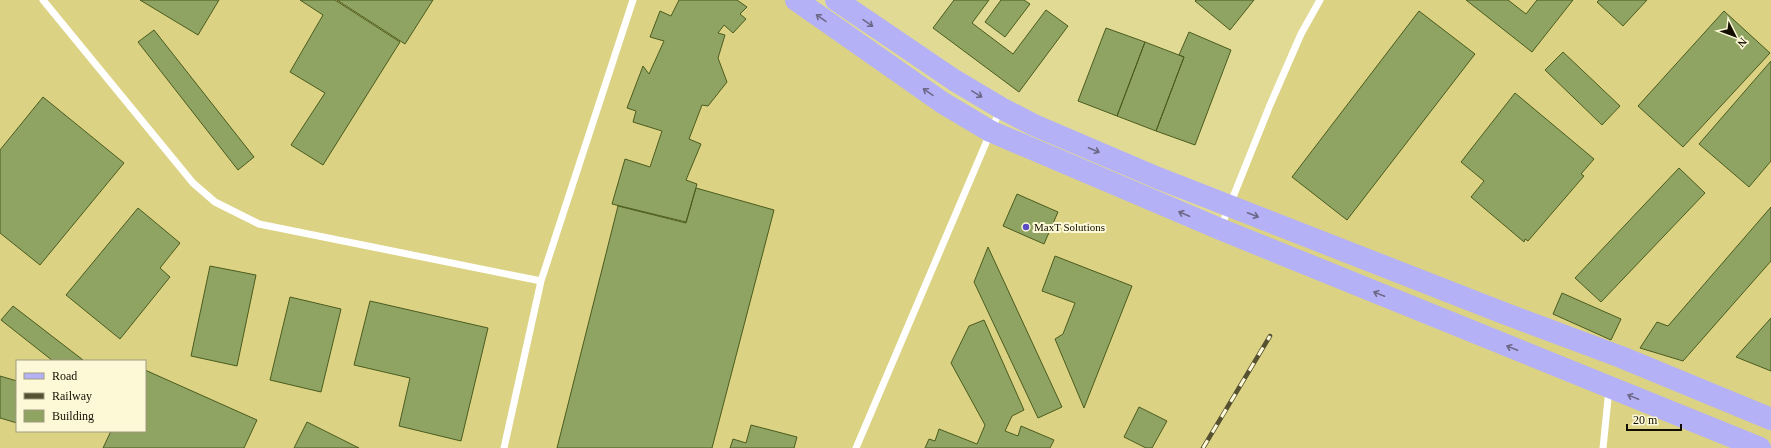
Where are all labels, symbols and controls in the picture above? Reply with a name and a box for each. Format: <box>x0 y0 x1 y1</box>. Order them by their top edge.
one-way arrow <box>816 14 827 22</box>
north arrow <box>1715 16 1755 56</box>
one-way arrow <box>862 19 873 27</box>
text: N <box>1735 36 1750 50</box>
one-way arrow <box>923 88 934 96</box>
one-way arrow <box>971 90 983 98</box>
one-way arrow <box>1087 147 1099 155</box>
one-way arrow <box>1179 210 1191 217</box>
one-way arrow <box>1247 211 1259 219</box>
place label: MaxT Solutions <box>1034 221 1105 233</box>
marker: MaxT Solutions <box>1021 222 1031 232</box>
one-way arrow <box>1373 289 1385 297</box>
one-way arrow <box>1507 343 1519 351</box>
legend <box>16 360 146 432</box>
text: Road <box>52 369 77 383</box>
text: Railway <box>52 389 92 403</box>
one-way arrow <box>1627 392 1639 400</box>
scale bar <box>1627 406 1681 432</box>
text: Building <box>52 409 94 423</box>
text: 20 m <box>1633 413 1658 427</box>

